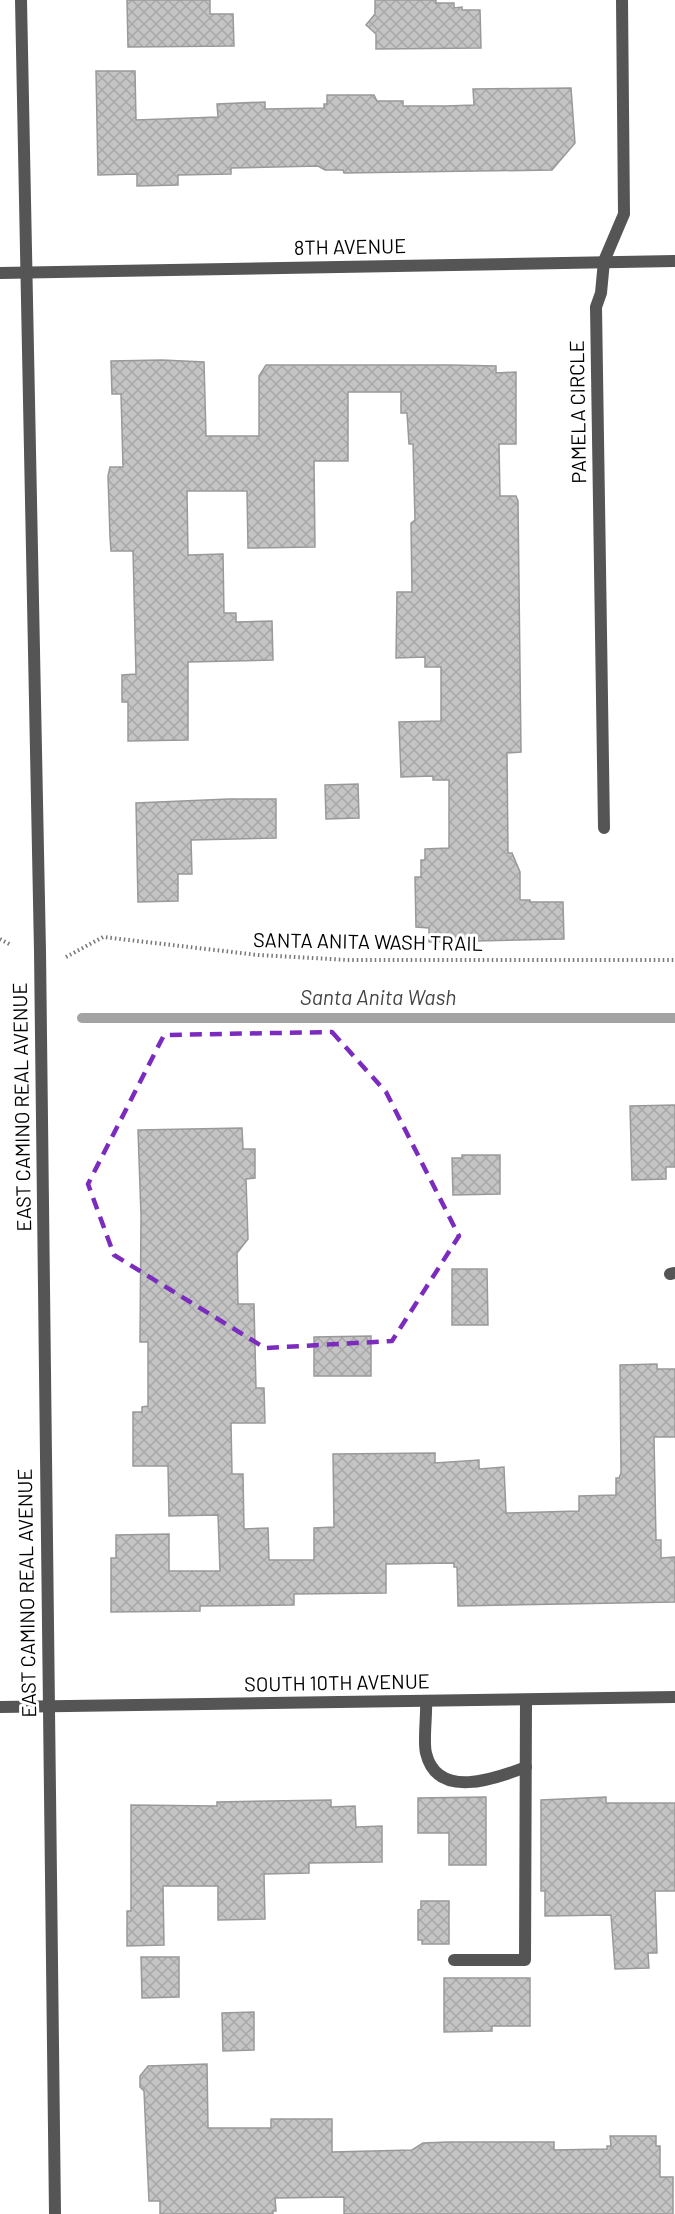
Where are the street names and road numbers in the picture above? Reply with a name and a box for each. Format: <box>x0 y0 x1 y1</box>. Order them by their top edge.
street label: 8TH AVENUE <box>294 233 406 259</box>
street label: PAMELA CIRCLE <box>564 340 590 484</box>
street label: SANTA ANITA WASH TRAIL <box>253 927 483 955</box>
street label: EAST CAMINO REAL AVENUE <box>7 982 35 1232</box>
street label: EAST CAMINO REAL AVENUE <box>12 1468 40 1718</box>
street label: SOUTH 10TH AVENUE <box>244 1668 430 1696</box>

